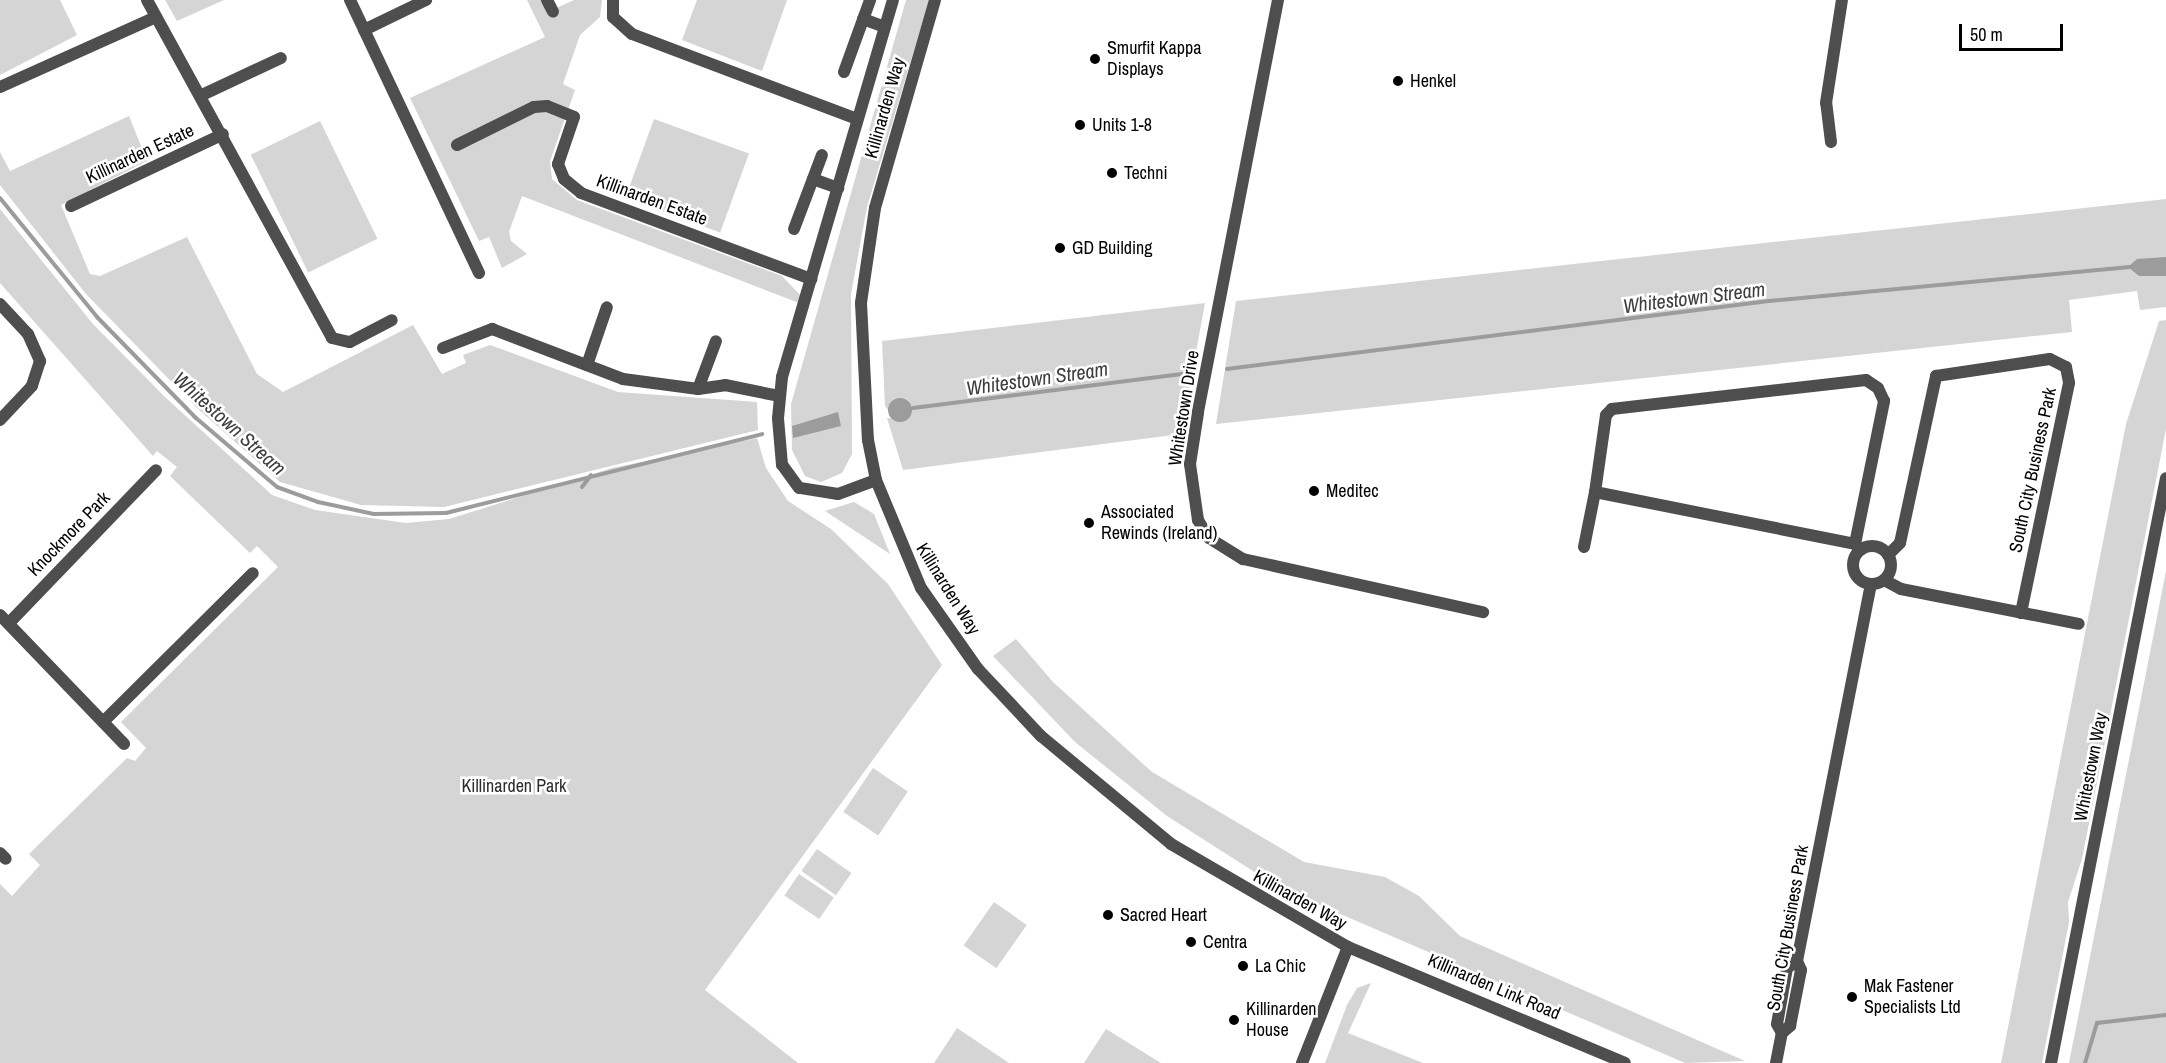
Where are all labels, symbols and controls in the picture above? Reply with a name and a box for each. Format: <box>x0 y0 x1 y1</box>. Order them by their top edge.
scale bar <box>1962 12 2066 50</box>
text: 50 m <box>1970 22 2003 47</box>
place label: Smurfit Kappa Displays <box>1107 38 1201 80</box>
marker: Smurfit Kappa Displays <box>1088 52 1102 66</box>
street label: Killinarden Way <box>860 55 910 161</box>
place label: Henkel <box>1410 70 1456 92</box>
marker: Henkel <box>1391 74 1405 88</box>
place label: Units 1-8 <box>1092 114 1152 136</box>
marker: Units 1-8 <box>1073 118 1087 132</box>
street label: Killinarden Estate <box>83 120 197 188</box>
place label: Techni <box>1124 162 1167 184</box>
marker: Techni <box>1105 166 1119 180</box>
street label: Killinarden Estate <box>594 170 710 230</box>
place label: GD Building <box>1072 237 1152 259</box>
marker: GD Building <box>1053 241 1067 255</box>
water label: Whitestown Stream <box>1622 276 1766 318</box>
street label: Whitestown Drive <box>1164 349 1204 467</box>
water label: Whitestown Stream <box>964 356 1110 400</box>
water label: Whitestown Stream <box>169 366 291 480</box>
street label: South City Business Park <box>2005 385 2061 555</box>
place label: Meditec <box>1326 480 1379 502</box>
marker: Meditec <box>1307 484 1321 498</box>
street label: Knockmore Park <box>23 487 115 581</box>
place label: Associated Rewinds (Ireland) <box>1101 502 1217 544</box>
marker: Associated Rewinds (Ireland) <box>1082 516 1096 530</box>
street label: Killinarden Way <box>911 539 985 639</box>
street label: Whitestown Way <box>2070 711 2112 823</box>
park label: Killinarden Park <box>461 775 567 797</box>
street label: South City Business Park <box>1763 843 1813 1013</box>
street label: Killinarden Way <box>1249 865 1351 935</box>
place label: Sacred Heart <box>1120 904 1207 926</box>
marker: Sacred Heart <box>1101 908 1115 922</box>
place label: Centra <box>1203 931 1247 953</box>
marker: Centra <box>1184 935 1198 949</box>
street label: Killinarden Link Road <box>1424 949 1564 1025</box>
place label: La Chic <box>1255 955 1306 977</box>
marker: La Chic <box>1236 959 1250 973</box>
place label: Mak Fastener Specialists Ltd <box>1864 976 1961 1018</box>
marker: Mak Fastener Specialists Ltd <box>1845 990 1859 1004</box>
place label: Killinarden House <box>1246 999 1317 1042</box>
marker: Killinarden House <box>1227 1013 1241 1027</box>

